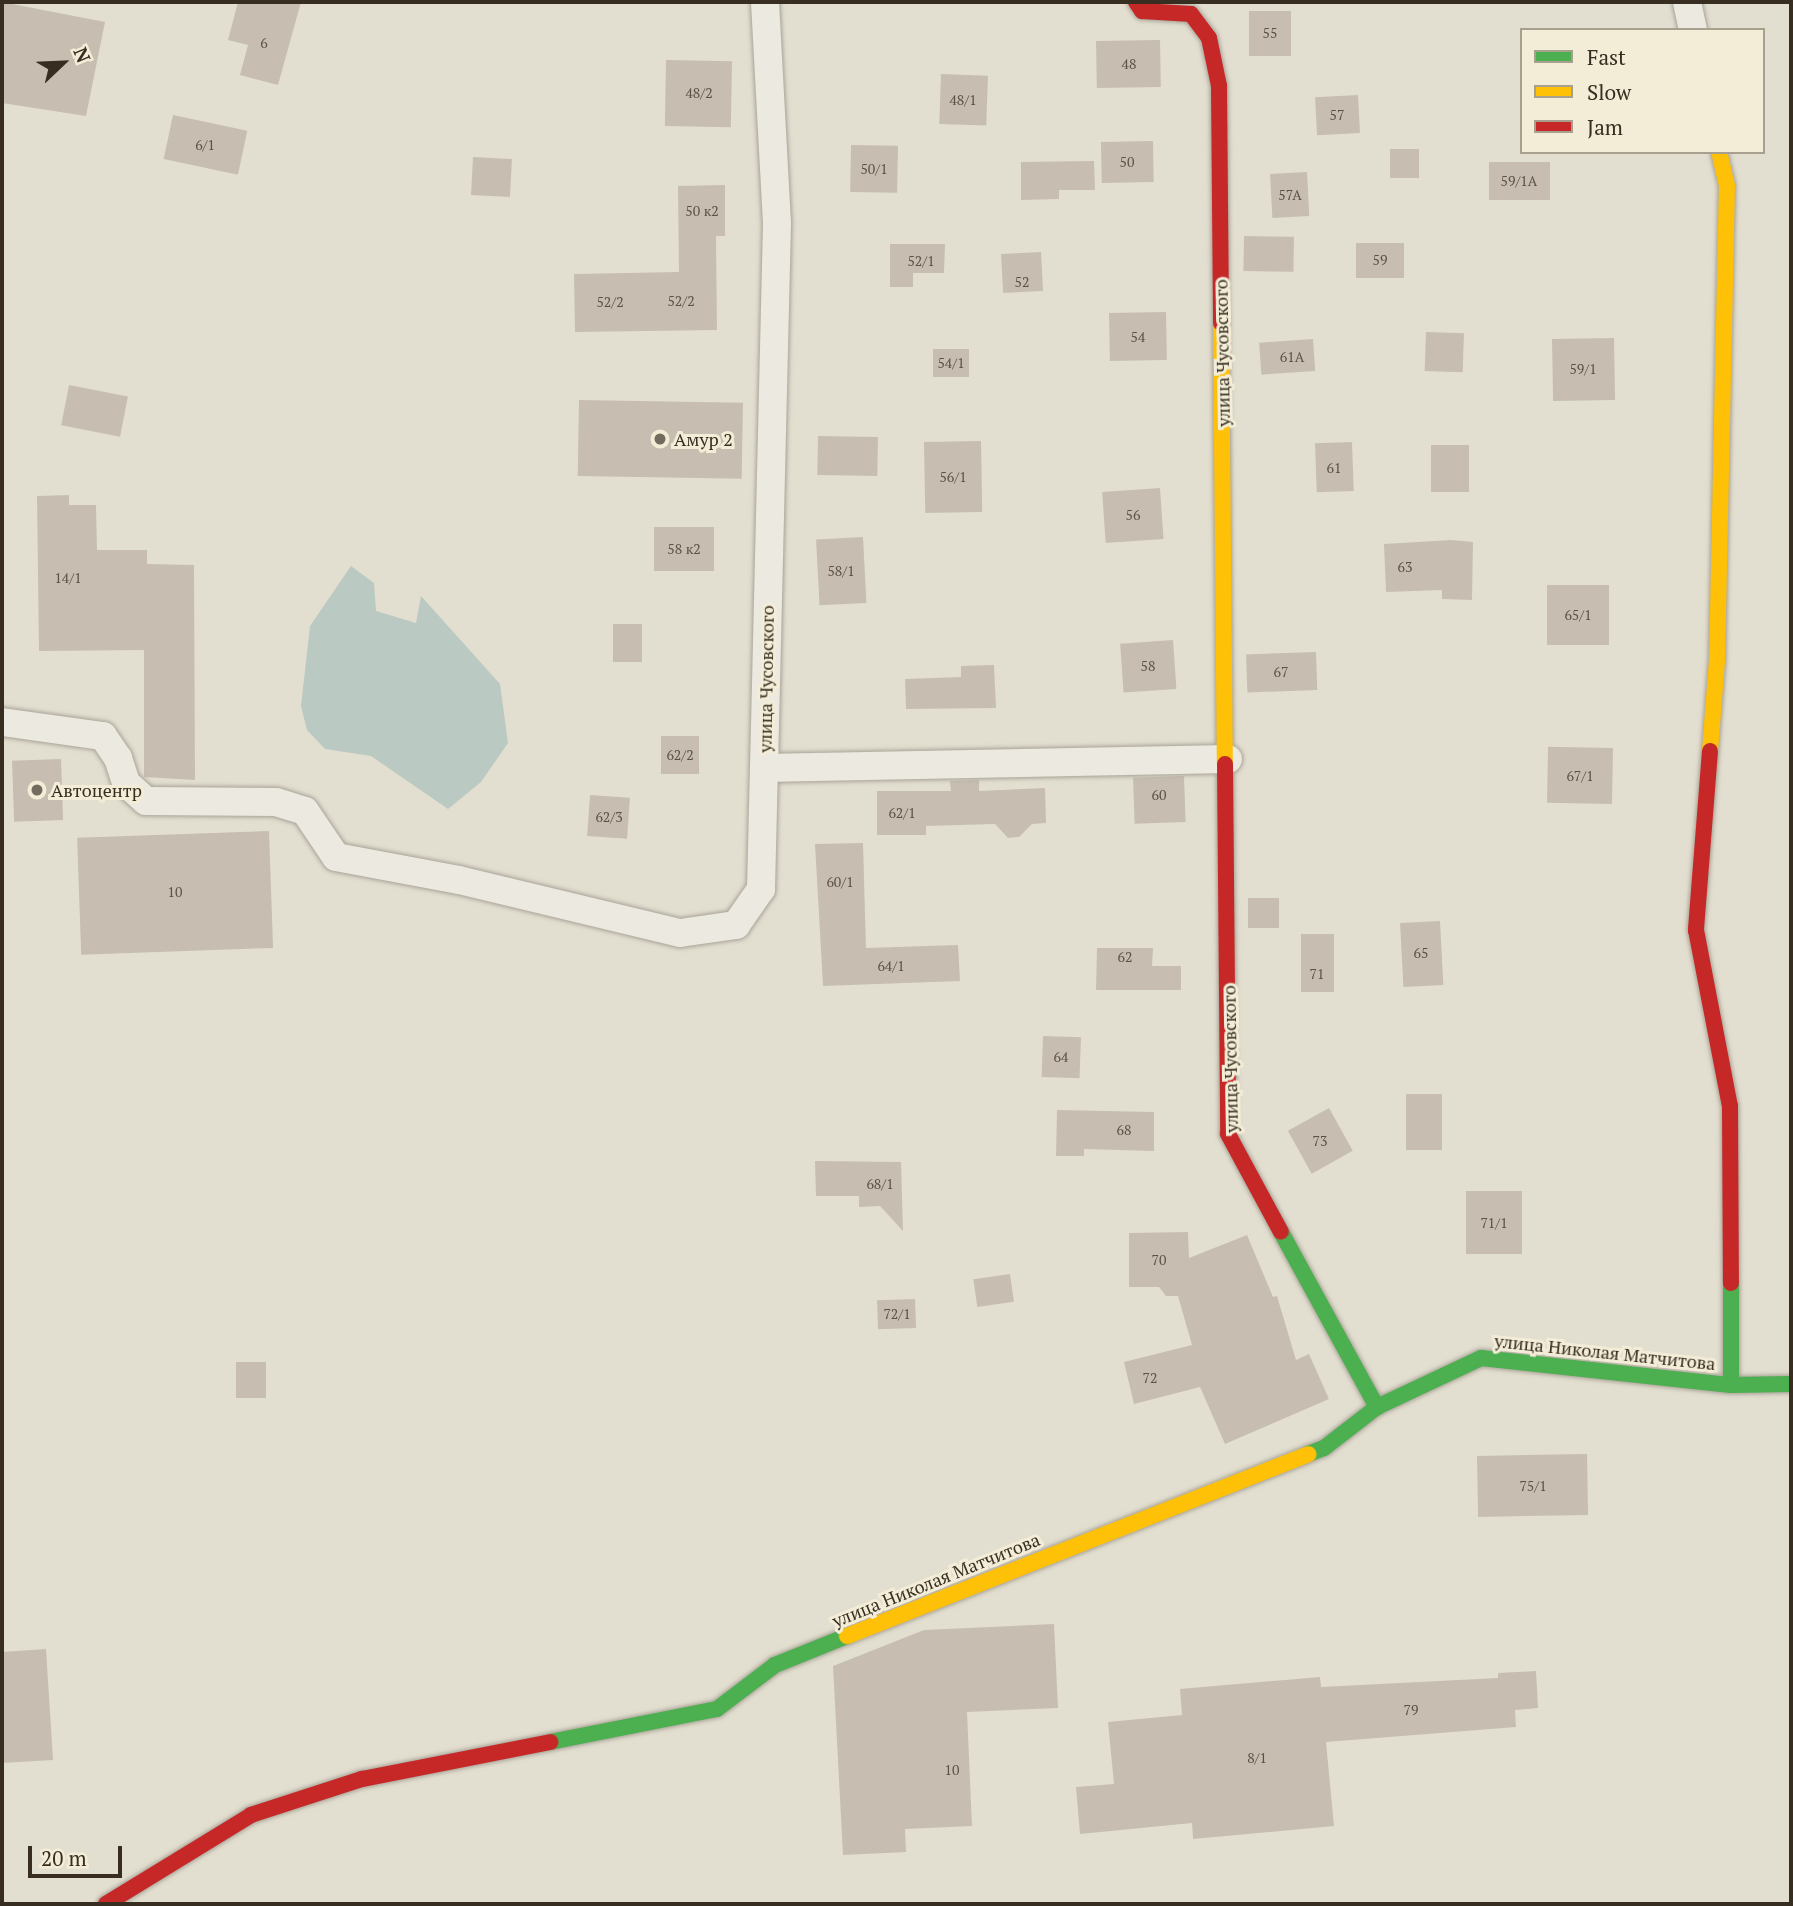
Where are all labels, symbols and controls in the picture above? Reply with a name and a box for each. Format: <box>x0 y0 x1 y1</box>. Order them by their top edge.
house number: 55 <box>1263 25 1277 41</box>
north arrow <box>28 28 98 98</box>
legend <box>1520 28 1765 154</box>
house number: 6 <box>260 35 268 51</box>
text: N <box>68 43 97 66</box>
text: Fast <box>1587 43 1626 71</box>
house number: 48 <box>1122 56 1136 72</box>
text: Slow <box>1587 78 1631 106</box>
house number: 48/2 <box>685 85 713 101</box>
house number: 48/1 <box>949 92 977 108</box>
house number: 57 <box>1330 107 1344 123</box>
text: Jam <box>1587 113 1623 141</box>
house number: 6/1 <box>195 137 215 153</box>
house number: 50 <box>1120 154 1134 170</box>
house number: 50/1 <box>860 161 888 177</box>
house number: 59/1А <box>1501 173 1537 189</box>
house number: 57А <box>1278 187 1302 203</box>
house number: 50 к2 <box>685 203 719 219</box>
house number: 59 <box>1373 252 1387 268</box>
house number: 52/1 <box>907 253 935 269</box>
house number: 52 <box>1015 274 1029 290</box>
street label: улица Чусовского <box>1210 279 1234 427</box>
house number: 52/2 <box>667 293 695 309</box>
house number: 52/2 <box>596 294 624 310</box>
house number: 54 <box>1131 329 1145 345</box>
house number: 61А <box>1280 349 1304 365</box>
house number: 54/1 <box>937 355 965 371</box>
house number: 59/1 <box>1569 361 1597 377</box>
place label: Амур 2 <box>674 428 733 450</box>
marker: Амур 2 <box>652 431 668 447</box>
house number: 61 <box>1327 460 1341 476</box>
house number: 56/1 <box>939 469 967 485</box>
house number: 56 <box>1126 507 1140 523</box>
house number: 58 к2 <box>667 541 701 557</box>
house number: 63 <box>1398 559 1412 575</box>
house number: 58/1 <box>827 563 855 579</box>
house number: 14/1 <box>54 570 82 586</box>
street label: улица Чусовского <box>754 605 778 753</box>
house number: 65/1 <box>1564 607 1592 623</box>
house number: 58 <box>1141 658 1155 674</box>
house number: 67 <box>1274 664 1288 680</box>
house number: 62/2 <box>666 747 694 763</box>
house number: 67/1 <box>1566 768 1594 784</box>
place label: Автоцентр <box>51 779 142 801</box>
marker: Автоцентр <box>29 782 45 798</box>
house number: 60 <box>1152 787 1166 803</box>
house number: 62/1 <box>888 805 916 821</box>
house number: 62/3 <box>595 809 623 825</box>
house number: 60/1 <box>826 874 854 890</box>
house number: 10 <box>168 884 182 900</box>
house number: 65 <box>1414 945 1428 961</box>
house number: 62 <box>1118 949 1132 965</box>
house number: 64/1 <box>877 958 905 974</box>
house number: 71 <box>1310 966 1324 982</box>
street label: улица Чусовского <box>1218 985 1242 1133</box>
house number: 64 <box>1054 1049 1068 1065</box>
house number: 68 <box>1117 1122 1131 1138</box>
house number: 73 <box>1313 1133 1327 1149</box>
house number: 68/1 <box>866 1176 894 1192</box>
house number: 71/1 <box>1480 1215 1508 1231</box>
house number: 70 <box>1152 1252 1166 1268</box>
house number: 72/1 <box>883 1306 911 1322</box>
street label: улица Николая Матчитова <box>1493 1330 1717 1374</box>
house number: 72 <box>1143 1370 1157 1386</box>
house number: 75/1 <box>1519 1478 1547 1494</box>
street label: улица Николая Матчитова <box>829 1528 1043 1632</box>
house number: 79 <box>1404 1702 1418 1718</box>
house number: 8/1 <box>1247 1750 1267 1766</box>
house number: 10 <box>945 1762 959 1778</box>
scale bar <box>32 1832 126 1876</box>
text: 20 m <box>41 1844 87 1872</box>

